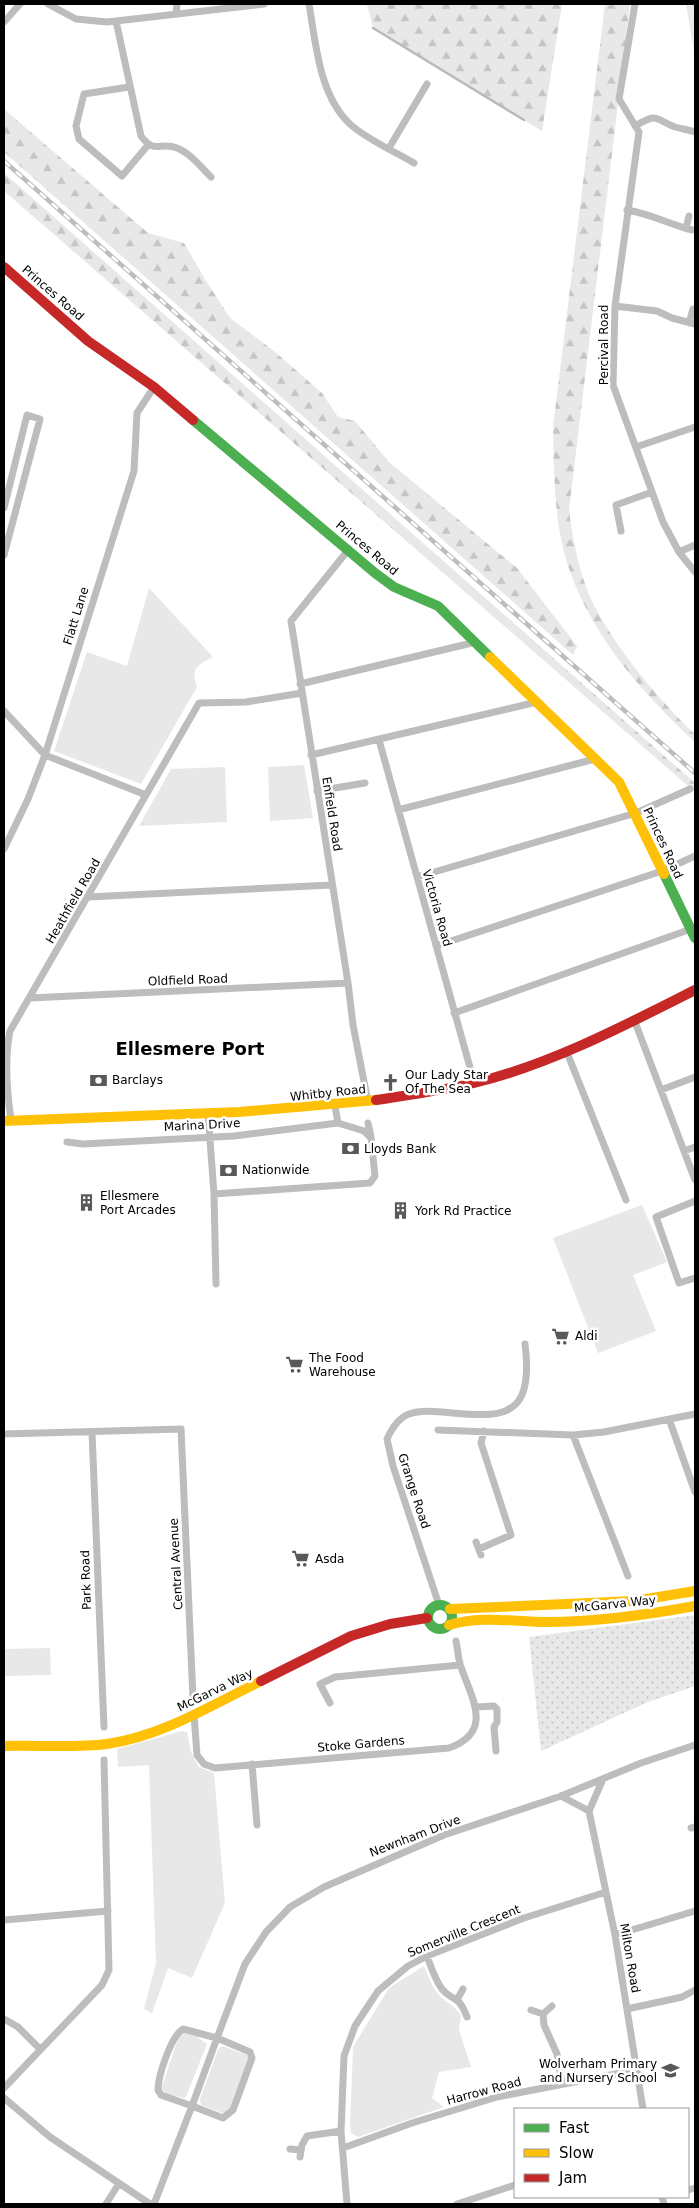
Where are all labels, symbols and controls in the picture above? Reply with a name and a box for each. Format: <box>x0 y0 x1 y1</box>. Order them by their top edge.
street label: Princes Road <box>19 262 87 324</box>
street label: Percival Road <box>597 305 611 385</box>
street label: Princes Road <box>333 518 401 578</box>
street label: Flatt Lane <box>61 585 91 647</box>
street label: Enfield Road <box>319 776 345 852</box>
street label: Princes Road <box>640 805 686 881</box>
street label: Heathfield Road <box>43 856 103 946</box>
street label: Victoria Road <box>419 868 455 948</box>
street label: Oldfield Road <box>148 972 228 988</box>
district label: Ellesmere Port <box>116 1038 265 1059</box>
place label: Our Lady Star Of The Sea <box>405 1068 488 1096</box>
bank icon: Barclays <box>88 1070 108 1090</box>
church icon: Our Lady Star Of The Sea <box>381 1072 401 1092</box>
place label: Barclays <box>112 1073 163 1087</box>
street label: Whitby Road <box>289 1082 367 1104</box>
street label: Marina Drive <box>163 1116 241 1134</box>
bank icon: Lloyds Bank <box>340 1139 360 1159</box>
place label: Lloyds Bank <box>364 1142 436 1156</box>
bank icon: Nationwide <box>218 1160 238 1180</box>
place label: Nationwide <box>242 1163 309 1177</box>
place label: Ellesmere Port Arcades <box>100 1189 176 1217</box>
building icon: Ellesmere Port Arcades <box>76 1193 96 1213</box>
building icon: York Rd Practice <box>391 1201 411 1221</box>
place label: York Rd Practice <box>414 1204 511 1218</box>
supermarket icon: Aldi <box>551 1326 571 1346</box>
place label: Aldi <box>575 1329 598 1343</box>
place label: The Food Warehouse <box>308 1351 376 1379</box>
supermarket icon: The Food Warehouse <box>285 1355 305 1375</box>
street label: Grange Road <box>395 1452 433 1530</box>
street label: Central Avenue <box>167 1518 185 1610</box>
supermarket icon: Asda <box>291 1549 311 1569</box>
street label: Park Road <box>78 1550 94 1610</box>
place label: Asda <box>315 1552 344 1566</box>
street label: McGarva Way <box>573 1593 657 1615</box>
street label: McGarva Way <box>175 1666 255 1714</box>
street label: Stoke Gardens <box>317 1733 405 1755</box>
street label: Newnham Drive <box>368 1812 462 1860</box>
street label: Somerville Crescent <box>406 1902 523 1960</box>
street label: Milton Road <box>617 1922 643 1994</box>
place label: Wolverham Primary and Nursery School <box>539 2057 657 2085</box>
school or university icon: Wolverham Primary and Nursery School <box>661 2061 681 2081</box>
street label: Harrow Road <box>445 2074 523 2108</box>
legend <box>514 2108 689 2198</box>
text: Fast <box>559 2119 589 2137</box>
text: Slow <box>559 2144 594 2162</box>
text: Jam <box>558 2169 587 2187</box>

